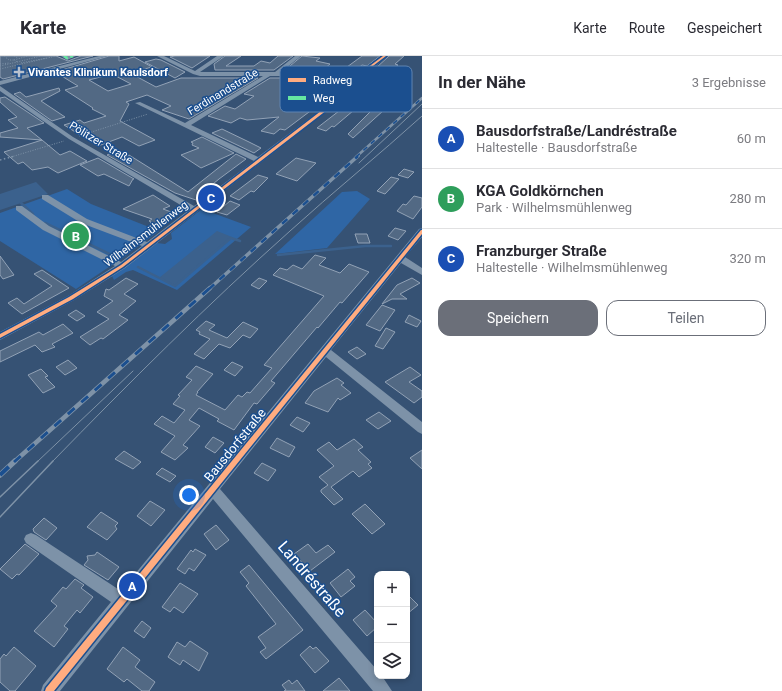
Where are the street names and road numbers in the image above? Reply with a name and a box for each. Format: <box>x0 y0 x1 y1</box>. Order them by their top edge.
street label: Ferdinandstraße <box>185 66 261 118</box>
street label: Pölitzer Straße <box>67 119 135 167</box>
street label: Wilhelmsmühlenweg <box>102 198 190 270</box>
street label: Bausdorfstraße <box>201 405 269 485</box>
street label: Landréstraße <box>274 537 350 621</box>

